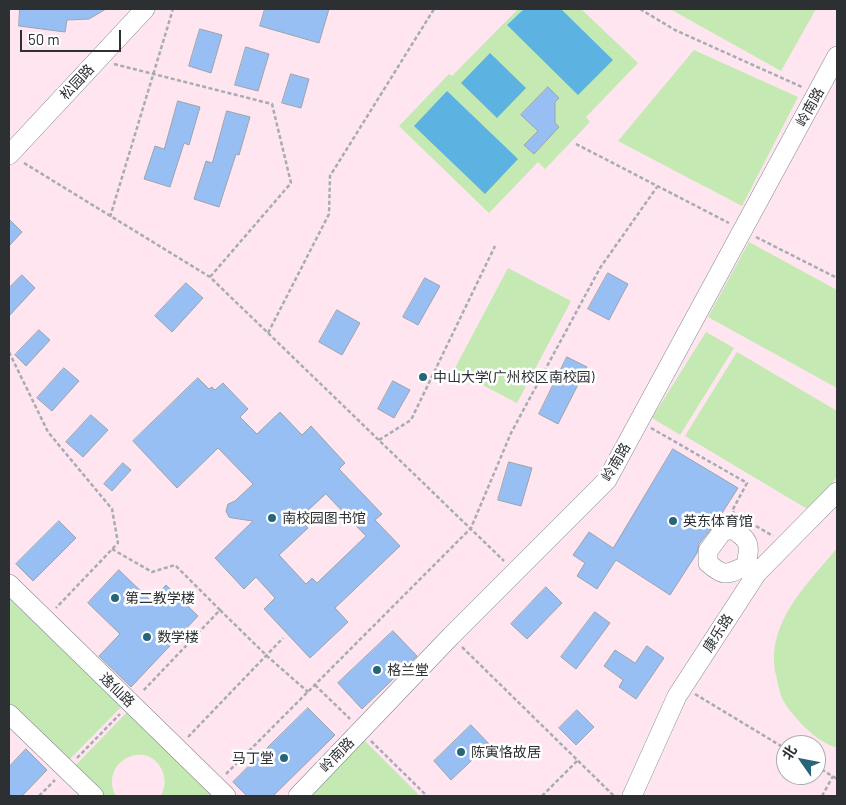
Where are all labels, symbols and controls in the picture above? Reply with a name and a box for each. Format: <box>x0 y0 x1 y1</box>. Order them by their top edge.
scale bar <box>22 20 124 52</box>
text: 50 m <box>28 30 60 48</box>
street label: 松园路 <box>57 61 97 103</box>
street label: 岭南路 <box>792 85 828 129</box>
place label: 中山大学(广州校区南校园) <box>433 369 594 385</box>
marker: 中山大学(广州校区南校园) <box>417 371 429 383</box>
street label: 岭南路 <box>598 440 634 484</box>
place label: 南校园图书馆 <box>282 510 366 526</box>
marker: 南校园图书馆 <box>266 512 278 524</box>
place label: 英东体育馆 <box>683 513 753 529</box>
marker: 英东体育馆 <box>667 515 679 527</box>
place label: 第二教学楼 <box>125 590 195 606</box>
marker: 第二教学楼 <box>109 592 121 604</box>
street label: 康乐路 <box>700 611 736 655</box>
place label: 数学楼 <box>157 629 199 645</box>
marker: 数学楼 <box>141 631 153 643</box>
place label: 格兰堂 <box>387 662 429 678</box>
marker: 格兰堂 <box>371 664 383 676</box>
street label: 逸仙路 <box>96 669 138 711</box>
street label: 岭南路 <box>316 734 358 776</box>
north arrow <box>776 735 826 785</box>
text: 北 <box>778 742 800 763</box>
place label: 陈寅恪故居 <box>471 744 541 760</box>
marker: 陈寅恪故居 <box>455 746 467 758</box>
place label: 马丁堂 <box>232 750 274 766</box>
marker: 马丁堂 <box>278 752 290 764</box>

